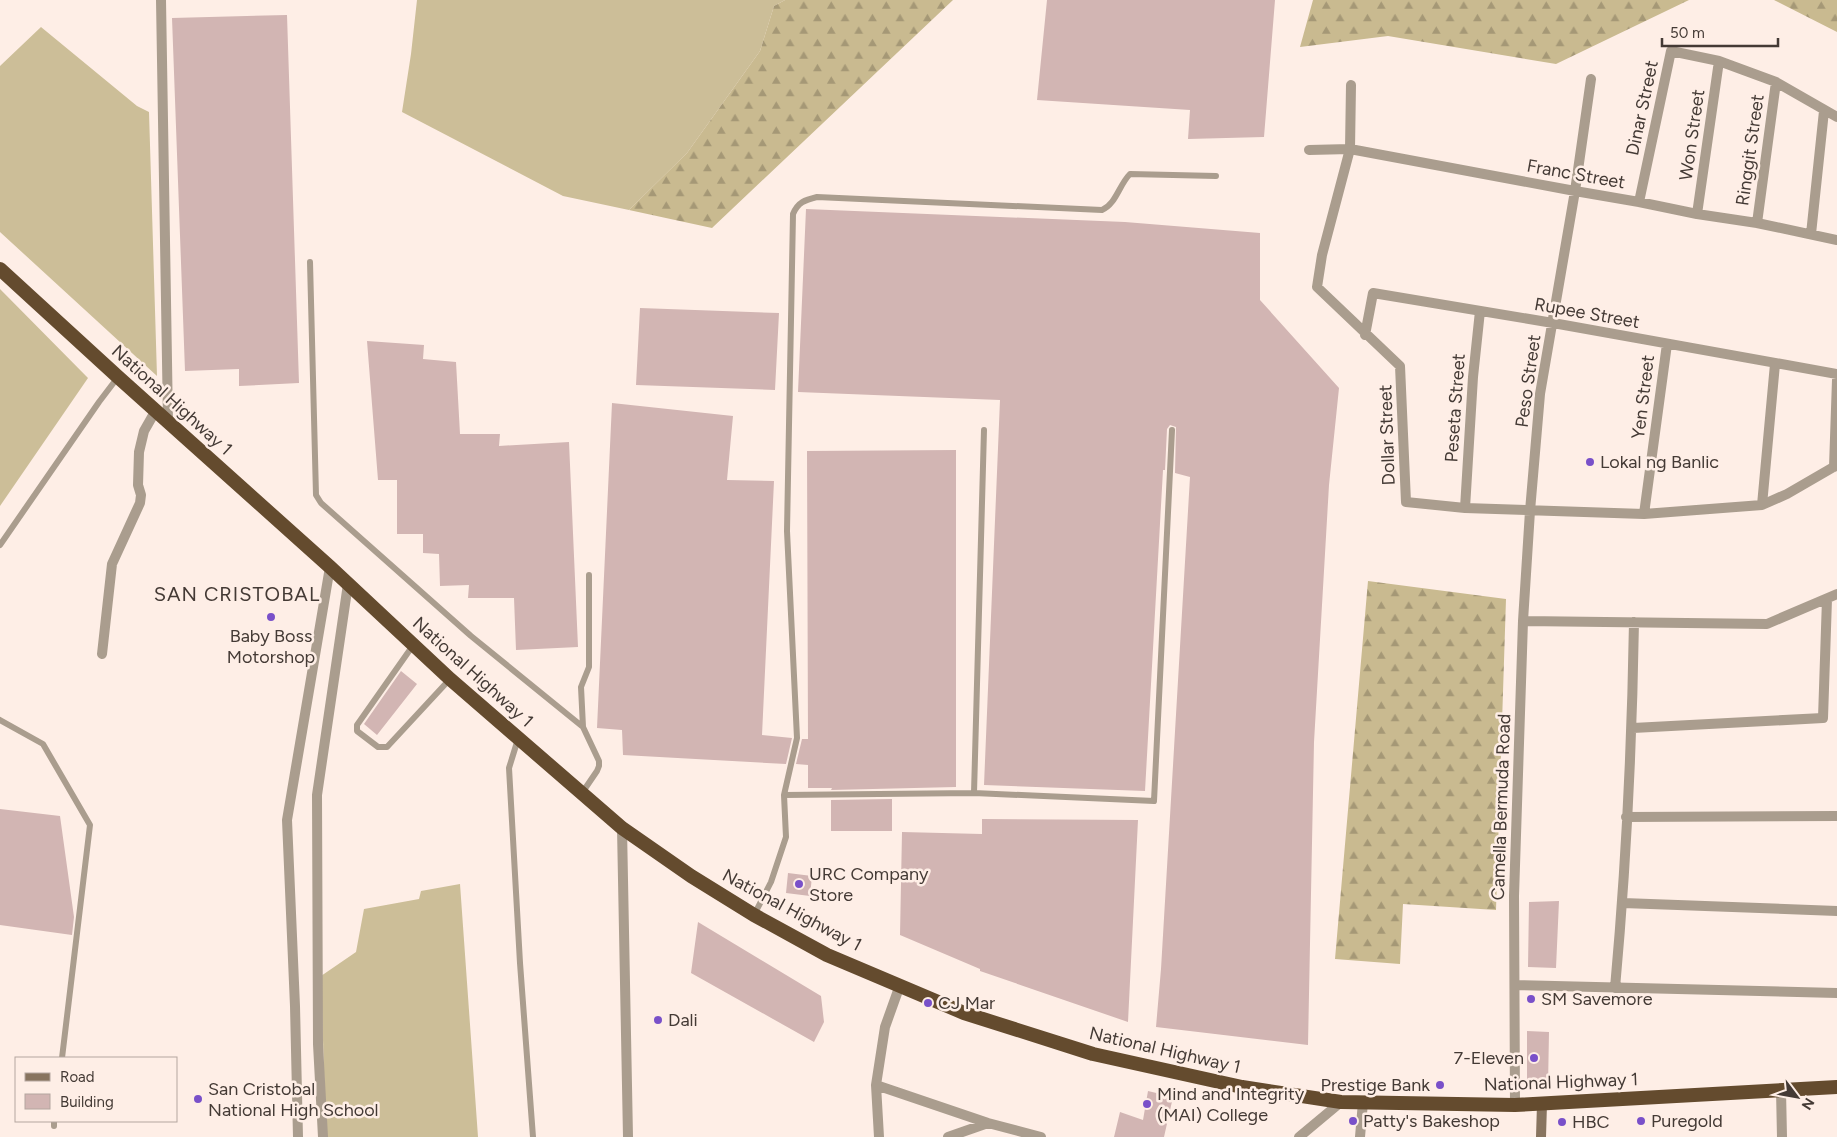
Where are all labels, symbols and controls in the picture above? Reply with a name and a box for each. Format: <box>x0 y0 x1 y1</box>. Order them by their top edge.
scale bar <box>1662 15 1778 47</box>
text: 50 m <box>1670 24 1705 42</box>
street label: Dinar Street <box>1621 58 1663 158</box>
street label: Won Street <box>1675 88 1709 182</box>
street label: Ringgit Street <box>1731 93 1769 207</box>
street label: Franc Street <box>1525 155 1627 194</box>
street label: Rupee Street <box>1533 293 1642 333</box>
street label: Peso Street <box>1511 333 1545 429</box>
street label: National Highway 1 <box>107 340 237 460</box>
street label: Peseta Street <box>1440 353 1470 463</box>
street label: Yen Street <box>1627 354 1659 440</box>
street label: Dollar Street <box>1374 384 1400 486</box>
place label: Lokal ng Banlic <box>1600 451 1719 473</box>
marker: Lokal ng Banlic <box>1584 456 1596 468</box>
district label: SAN CRISTOBAL <box>154 582 320 606</box>
marker: Baby Boss Motorshop <box>265 611 277 623</box>
street label: National Highway 1 <box>408 612 538 732</box>
place label: Baby Boss Motorshop <box>227 625 315 668</box>
street label: Camella Bermuda Road <box>1487 713 1515 901</box>
place label: URC Company Store <box>809 863 929 906</box>
street label: National Highway 1 <box>719 864 865 956</box>
marker: URC Company Store <box>793 878 805 890</box>
place label: SM Savemore <box>1541 988 1653 1010</box>
place label: CJ Mar <box>938 992 995 1014</box>
marker: SM Savemore <box>1525 993 1537 1005</box>
marker: CJ Mar <box>922 997 934 1009</box>
place label: Dali <box>668 1009 698 1031</box>
marker: Dali <box>652 1014 664 1026</box>
street label: National Highway 1 <box>1087 1022 1243 1078</box>
place label: 7-Eleven <box>1454 1047 1524 1069</box>
marker: 7-Eleven <box>1528 1052 1540 1064</box>
legend <box>15 1057 178 1122</box>
text: Road <box>60 1068 95 1086</box>
street label: National Highway 1 <box>1483 1068 1639 1096</box>
north arrow <box>1772 1072 1822 1122</box>
place label: Prestige Bank <box>1321 1074 1430 1096</box>
place label: San Cristobal National High School <box>208 1078 379 1121</box>
marker: Prestige Bank <box>1434 1079 1446 1091</box>
place label: Mind and Integrity (MAI) College <box>1157 1083 1305 1126</box>
text: Building <box>60 1093 114 1111</box>
marker: San Cristobal National High School <box>192 1093 204 1105</box>
text: N <box>1798 1095 1818 1113</box>
marker: Mind and Integrity (MAI) College <box>1141 1098 1153 1110</box>
place label: Patty's Bakeshop <box>1363 1110 1500 1132</box>
place label: Puregold <box>1651 1110 1723 1132</box>
place label: HBC <box>1572 1111 1610 1133</box>
marker: Patty's Bakeshop <box>1347 1115 1359 1127</box>
marker: Puregold <box>1635 1115 1647 1127</box>
marker: HBC <box>1556 1116 1568 1128</box>

